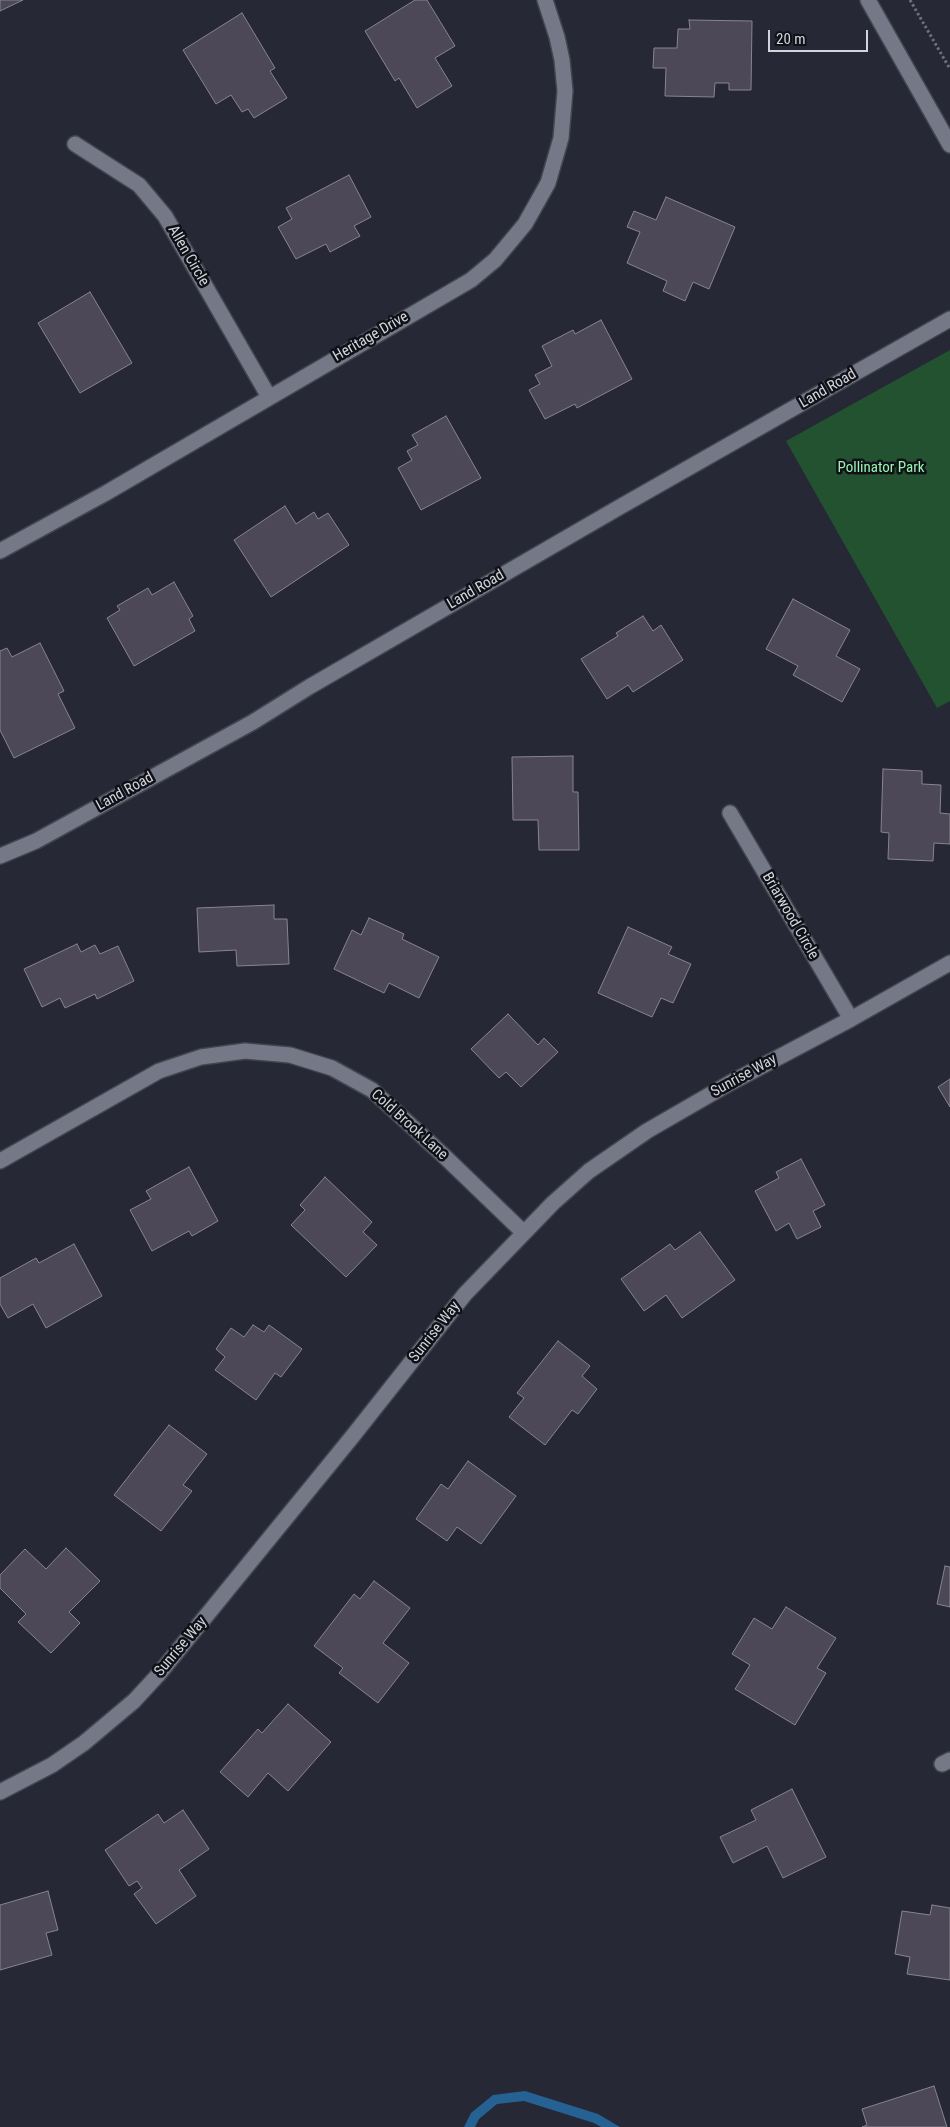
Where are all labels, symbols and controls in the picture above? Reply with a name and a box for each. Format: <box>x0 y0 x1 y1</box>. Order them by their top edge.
scale bar <box>770 20 870 52</box>
text: 20 m <box>776 30 806 48</box>
street label: Allen Circle <box>163 222 213 290</box>
street label: Heritage Drive <box>330 308 412 366</box>
street label: Land Road <box>796 366 860 412</box>
park label: Pollinator Park <box>837 459 925 477</box>
street label: Land Road <box>444 567 508 613</box>
street label: Land Road <box>93 769 157 815</box>
street label: Briarwood Circle <box>758 869 822 963</box>
street label: Sunrise Way <box>708 1051 780 1101</box>
street label: Cold Brook Lane <box>367 1086 451 1164</box>
street label: Sunrise Way <box>406 1298 464 1366</box>
street label: Sunrise Way <box>151 1614 211 1680</box>

